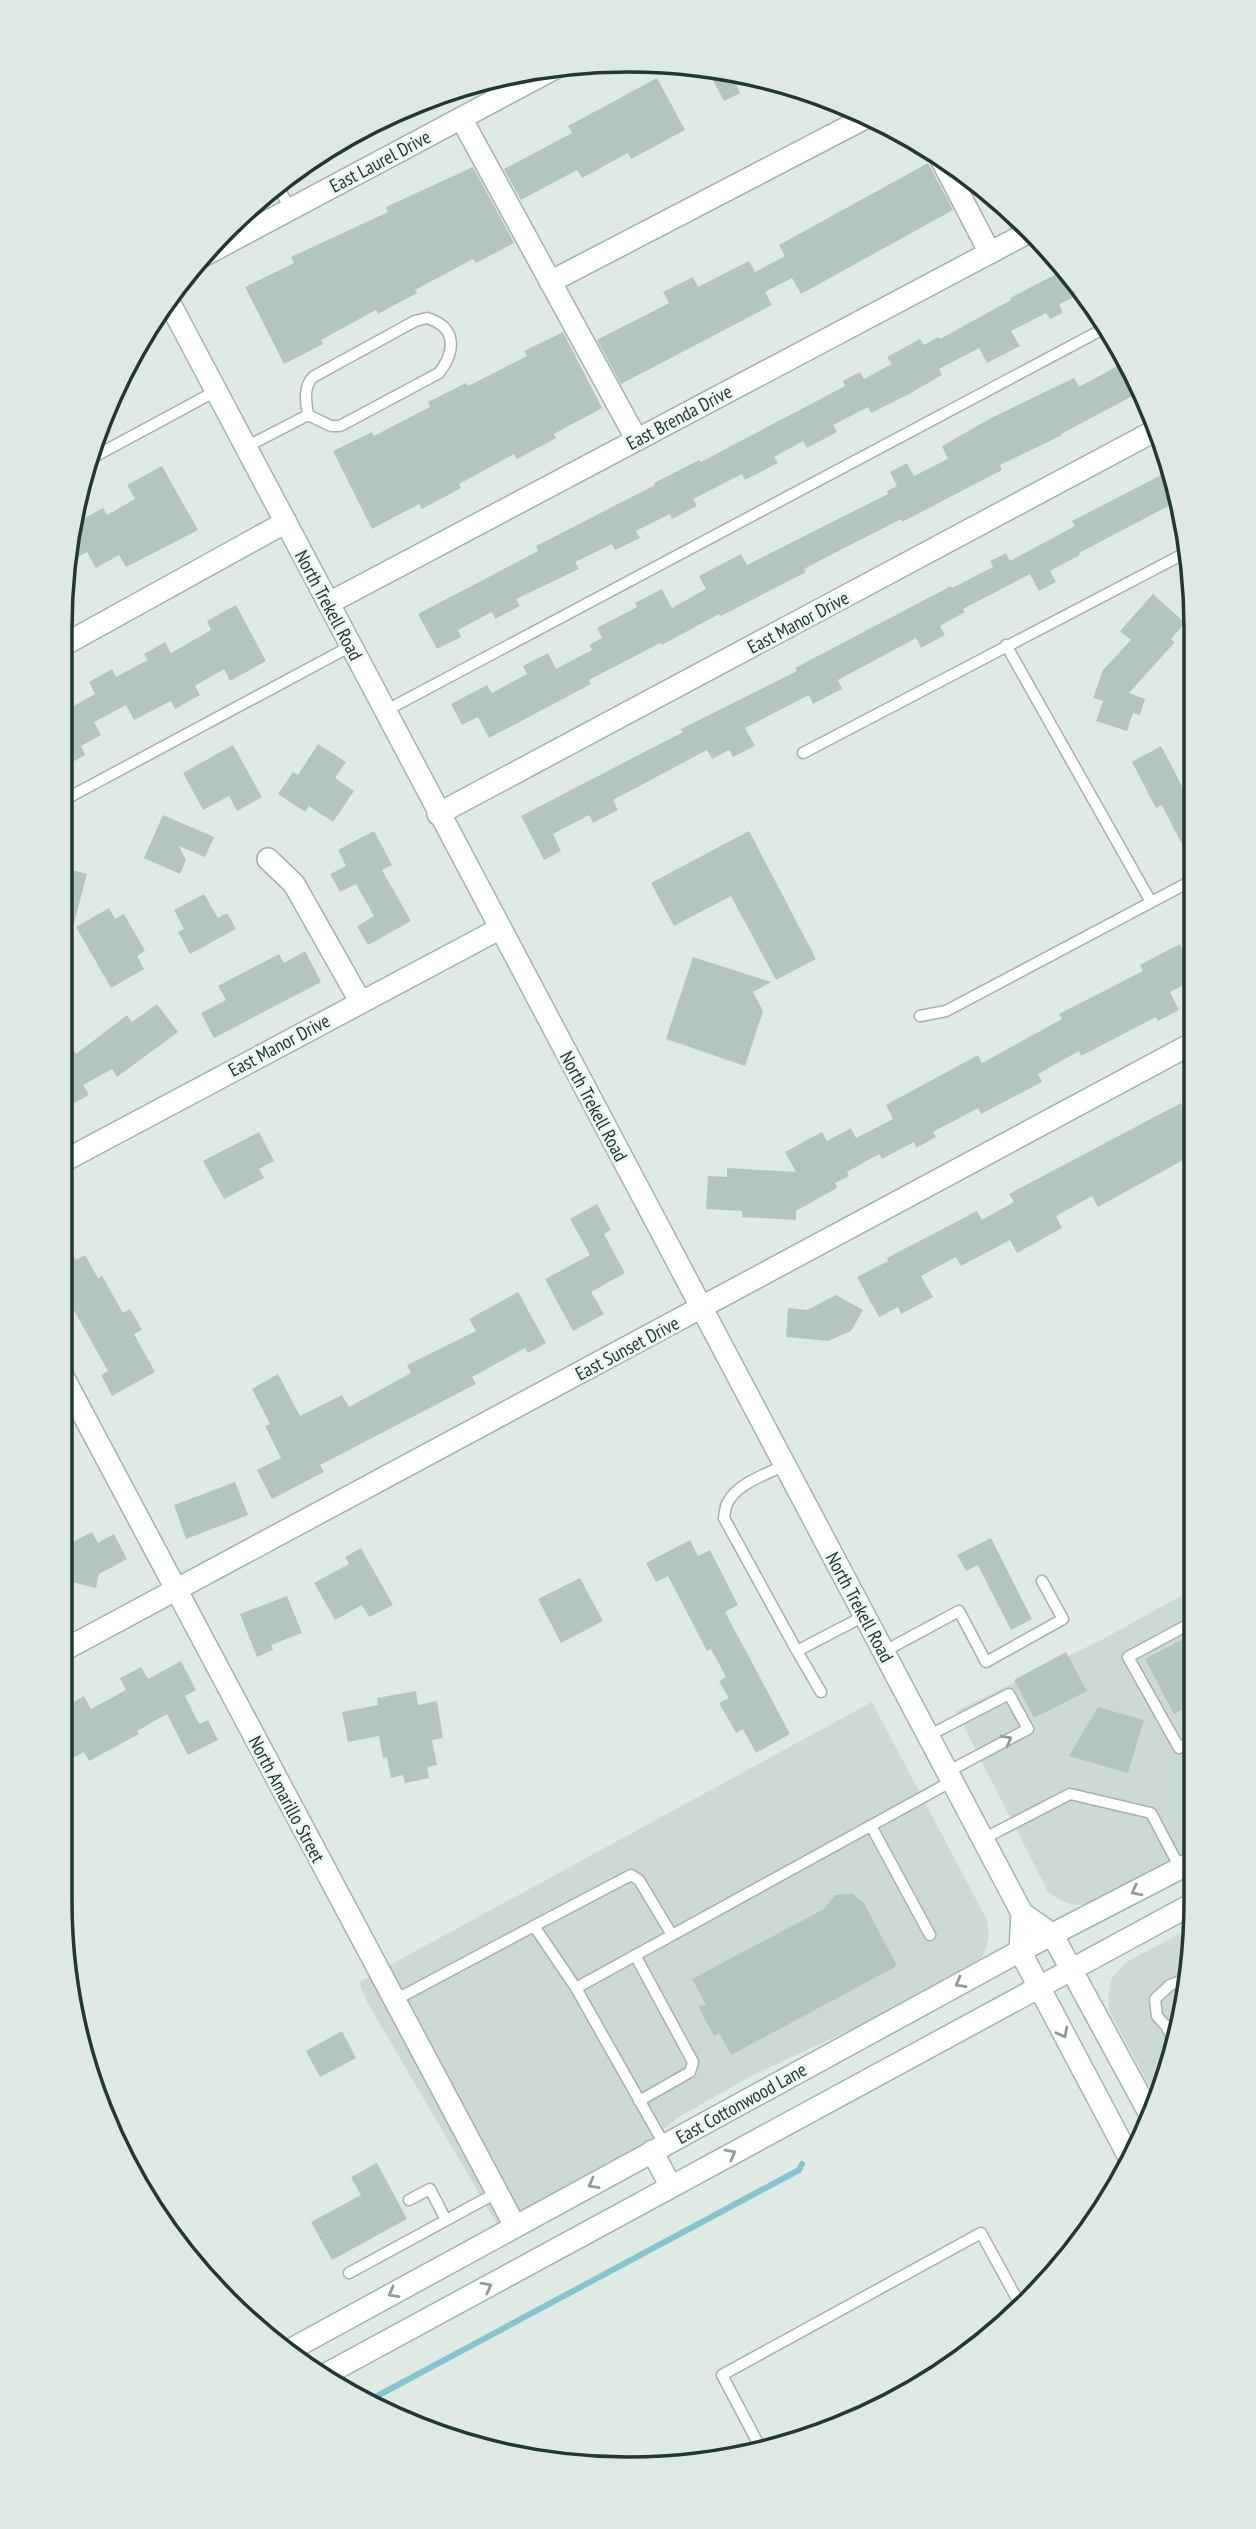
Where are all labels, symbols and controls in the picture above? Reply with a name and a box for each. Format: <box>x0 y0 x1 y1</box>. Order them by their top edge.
street label: East Laurel Drive <box>325 124 435 198</box>
street label: East Brenda Drive <box>622 379 736 455</box>
street label: North Trekell Road <box>290 546 368 664</box>
street label: East Manor Drive <box>743 585 853 659</box>
street label: East Manor Drive <box>224 1008 334 1082</box>
street label: North Trekell Road <box>555 1047 633 1165</box>
street label: East Sunset Drive <box>571 1311 683 1385</box>
street label: North Trekell Road <box>821 1548 899 1666</box>
street label: North Amarillo Street <box>244 1732 331 1867</box>
one-way arrow <box>1000 1734 1013 1748</box>
one-way arrow <box>1130 1882 1143 1896</box>
one-way arrow <box>955 1975 967 1989</box>
one-way arrow <box>1055 2026 1068 2038</box>
street label: East Cottonwood Lane <box>671 2057 811 2149</box>
one-way arrow <box>724 2149 736 2163</box>
one-way arrow <box>587 2175 600 2189</box>
one-way arrow <box>480 2282 492 2295</box>
one-way arrow <box>388 2285 400 2298</box>

